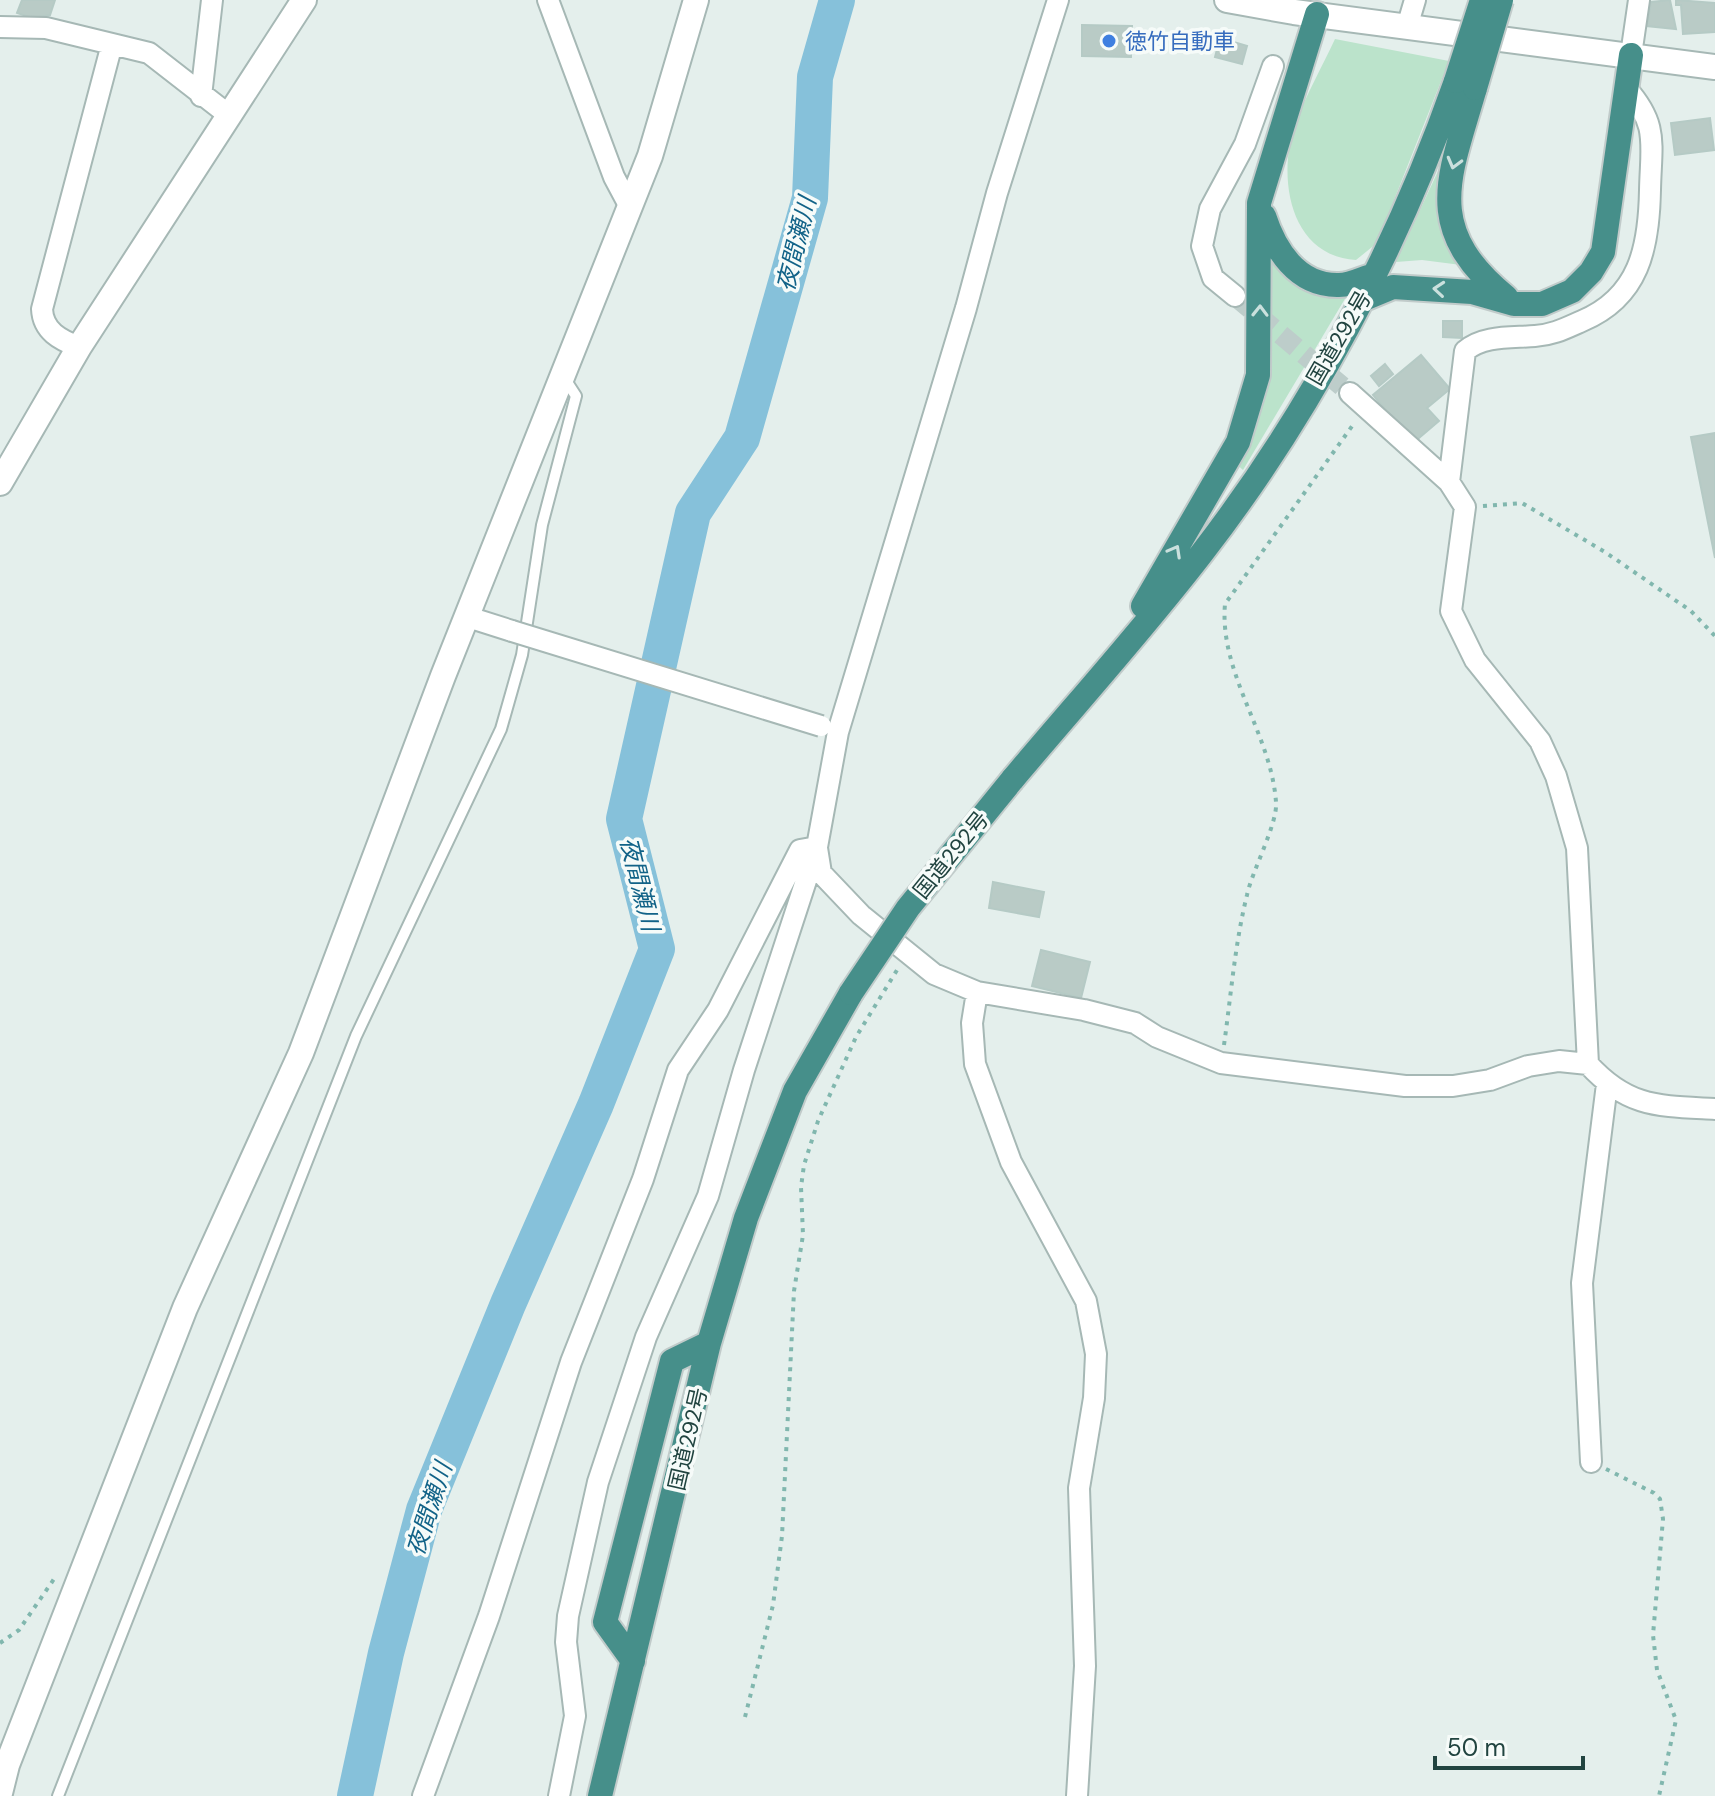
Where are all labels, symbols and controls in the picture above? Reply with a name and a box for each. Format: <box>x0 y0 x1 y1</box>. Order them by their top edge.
place label: 徳竹自動車 <box>1125 27 1235 56</box>
marker: 徳竹自動車 <box>1100 32 1118 50</box>
one-way arrow <box>1446 155 1463 169</box>
water label: 夜間瀬川 <box>769 191 823 294</box>
one-way arrow <box>1432 281 1445 298</box>
street label: 国道292号 <box>1300 285 1378 391</box>
one-way arrow <box>1251 304 1269 317</box>
one-way arrow <box>1165 545 1180 559</box>
street label: 国道292号 <box>907 805 995 905</box>
water label: 夜間瀬川 <box>613 834 667 937</box>
street label: 国道292号 <box>662 1385 714 1493</box>
water label: 夜間瀬川 <box>399 1456 460 1559</box>
scale bar <box>1435 1720 1583 1770</box>
text: 50 m <box>1447 1732 1506 1763</box>

